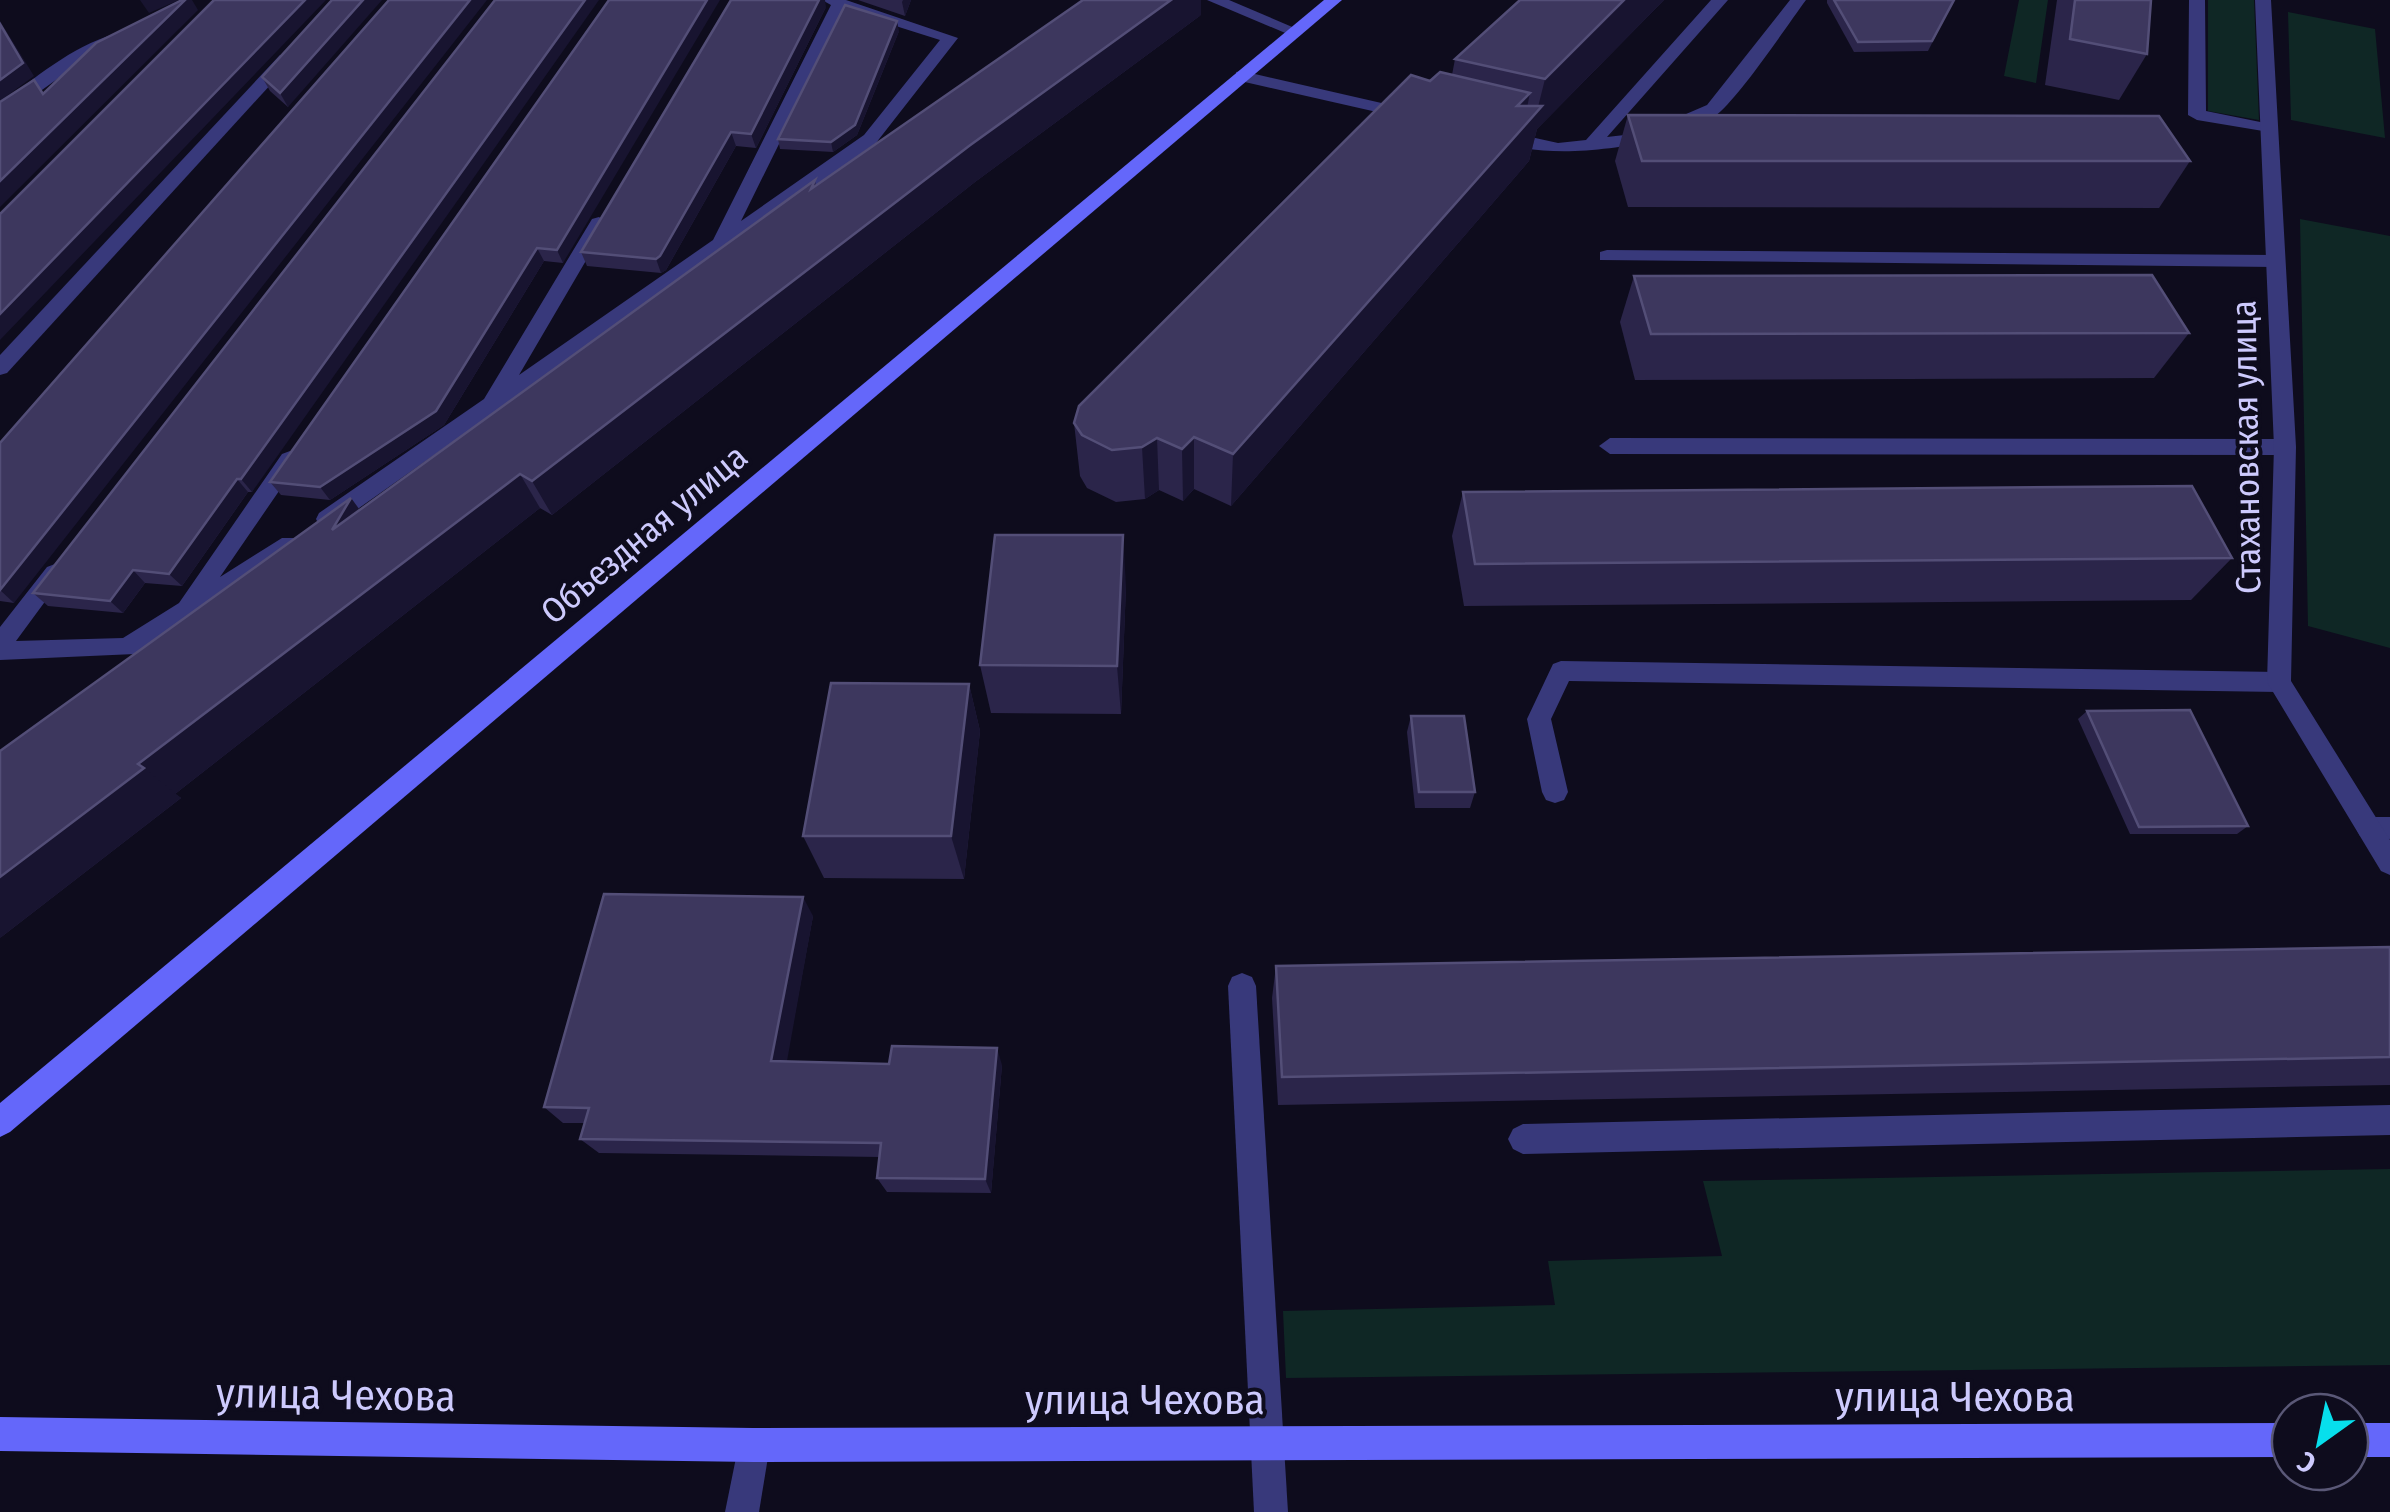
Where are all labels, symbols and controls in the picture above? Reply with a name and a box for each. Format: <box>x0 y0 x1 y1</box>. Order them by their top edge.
street label: Стахановская улица <box>2222 300 2270 594</box>
street label: Объездная улица <box>532 435 756 633</box>
street label: улица Чехова <box>216 1368 456 1422</box>
street label: улица Чехова <box>1835 1372 2075 1422</box>
street label: улица Чехова <box>1025 1375 1265 1425</box>
north arrow <box>2270 1392 2370 1492</box>
text: С <box>2291 1445 2322 1480</box>

